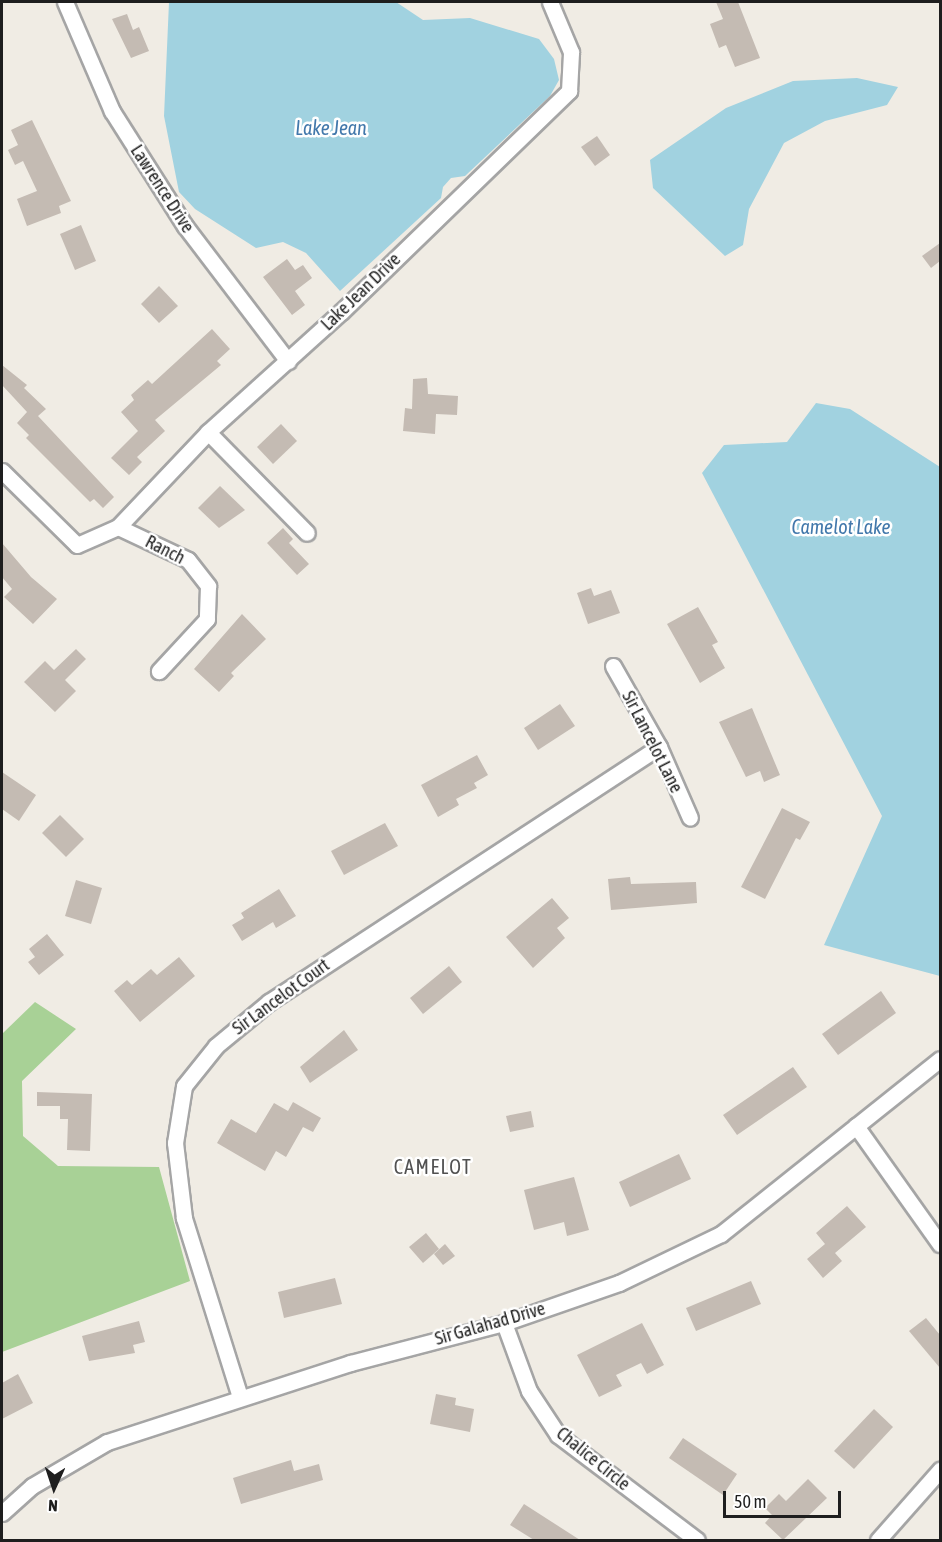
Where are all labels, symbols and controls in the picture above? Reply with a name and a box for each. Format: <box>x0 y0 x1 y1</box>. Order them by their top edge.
water label: Lake Jean <box>295 115 367 139</box>
street label: Lawrence Drive <box>126 141 198 237</box>
street label: Lake Jean Drive <box>317 249 405 335</box>
water label: Camelot Lake <box>791 514 891 538</box>
street label: Ranch <box>142 531 188 569</box>
street label: Sir Lancelot Lane <box>617 688 687 796</box>
street label: Sir Lancelot Court <box>228 955 334 1039</box>
district label: CAMELOT <box>394 1154 472 1178</box>
street label: Sir Galahad Drive <box>432 1298 548 1350</box>
street label: Chalice Circle <box>552 1423 634 1495</box>
north arrow <box>24 1458 84 1518</box>
scale bar <box>726 1479 844 1517</box>
text: 50 m <box>734 1491 766 1512</box>
text: N <box>48 1497 58 1515</box>

